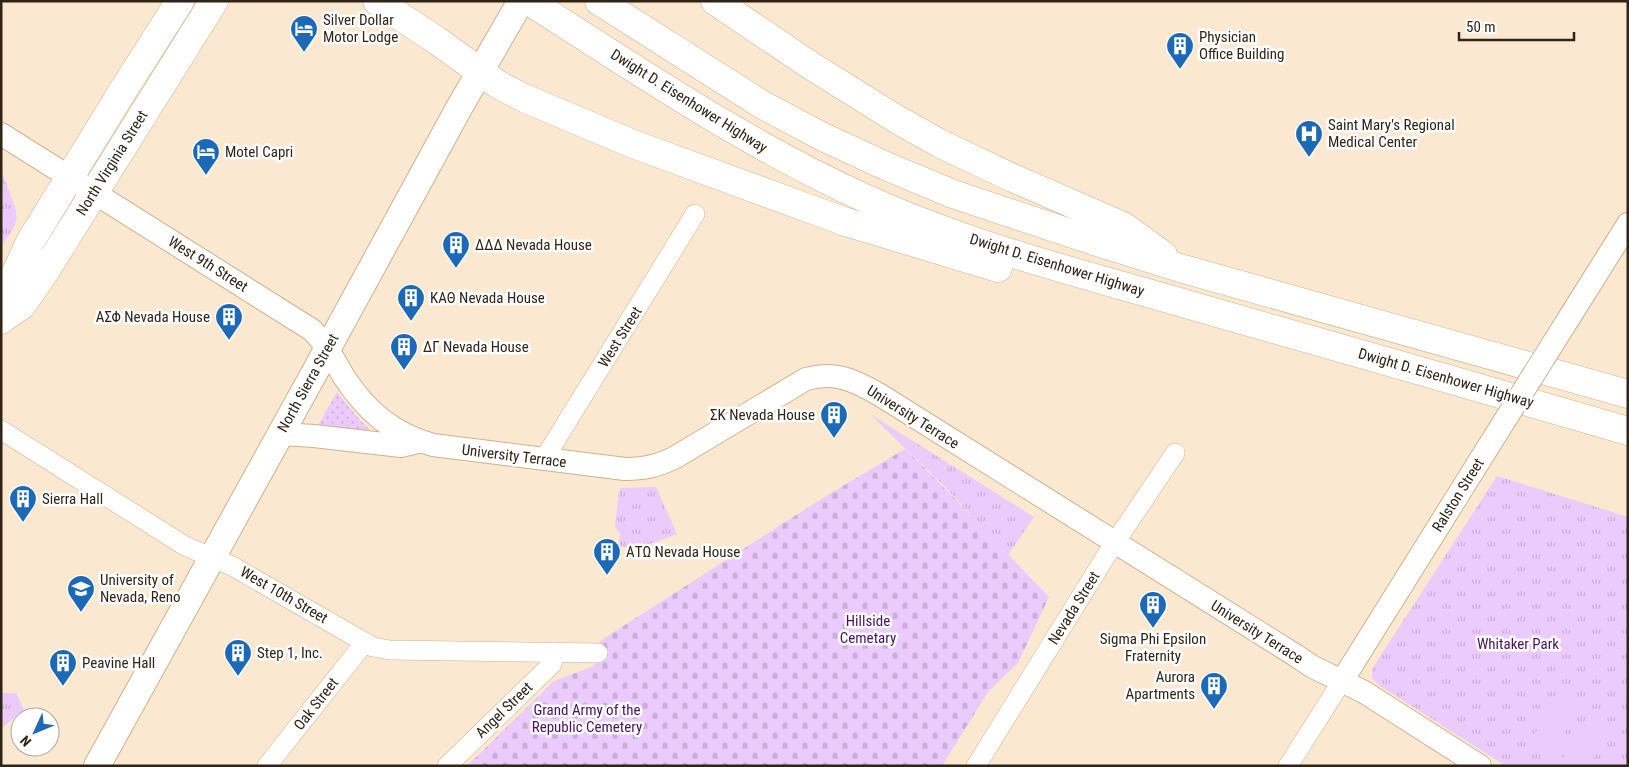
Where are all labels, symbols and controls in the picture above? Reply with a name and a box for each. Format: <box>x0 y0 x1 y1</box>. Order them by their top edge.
scale bar <box>1459 10 1574 42</box>
place label: Silver Dollar Motor Lodge <box>323 11 398 46</box>
hotel icon: Silver Dollar Motor Lodge <box>289 14 319 53</box>
text: 50 m <box>1466 18 1496 36</box>
place label: Physician Office Building <box>1199 28 1284 63</box>
building icon: Physician Office Building <box>1165 31 1195 70</box>
street label: Dwight D. Eisenhower Highway <box>607 45 771 157</box>
street label: North Virginia Street <box>72 107 152 219</box>
place label: Saint Mary's Regional Medical Center <box>1328 116 1455 151</box>
hospital icon: Saint Mary's Regional Medical Center <box>1294 119 1324 158</box>
hotel icon: Motel Capri <box>191 137 221 176</box>
place label: Motel Capri <box>225 143 293 161</box>
building icon: ΔΔΔ Nevada House <box>441 230 471 269</box>
street label: Dwight D. Eisenhower Highway <box>968 230 1146 300</box>
street label: West 9th Street <box>165 232 251 296</box>
place label: ΔΔΔ Nevada House <box>475 236 592 254</box>
building icon: ΚΑΘ Nevada House <box>396 283 426 322</box>
place label: ΚΑΘ Nevada House <box>430 289 545 307</box>
building icon: ΑΣΦ Nevada House <box>214 302 244 341</box>
street label: West Street <box>594 303 646 371</box>
place label: ΑΣΦ Nevada House <box>96 308 210 326</box>
street label: North Sierra Street <box>274 331 342 435</box>
building icon: ΔΓ Nevada House <box>389 332 419 371</box>
place label: ΔΓ Nevada House <box>423 338 529 356</box>
street label: Dwight D. Eisenhower Highway <box>1356 344 1536 412</box>
street label: University Terrace <box>864 381 962 453</box>
building icon: ΣΚ Nevada House <box>819 400 849 439</box>
place label: ΣΚ Nevada House <box>710 406 815 424</box>
street label: University Terrace <box>461 441 567 471</box>
street label: Ralston Street <box>1428 455 1488 535</box>
building icon: Sierra Hall <box>8 484 38 523</box>
place label: Sierra Hall <box>42 490 103 508</box>
building icon: ΑΤΩ Nevada House <box>592 537 622 576</box>
place label: ΑΤΩ Nevada House <box>626 543 740 561</box>
street label: West 10th Street <box>237 563 331 627</box>
street label: Nevada Street <box>1044 568 1104 648</box>
place label: University of Nevada, Reno <box>100 571 181 606</box>
school or university icon: University of Nevada, Reno <box>66 574 96 613</box>
building icon: Sigma Phi Epsilon Fraternity <box>1138 590 1168 629</box>
street label: University Terrace <box>1208 596 1306 668</box>
park label: Hillside Cemetary <box>840 612 896 647</box>
place label: Sigma Phi Epsilon Fraternity <box>1100 630 1206 665</box>
park label: Whitaker Park <box>1477 635 1559 653</box>
building icon: Step 1, Inc. <box>223 638 253 677</box>
place label: Step 1, Inc. <box>257 644 323 662</box>
building icon: Peavine Hall <box>48 648 78 687</box>
place label: Peavine Hall <box>82 654 155 672</box>
place label: Aurora Apartments <box>1126 668 1195 703</box>
building icon: Aurora Apartments <box>1199 671 1229 710</box>
street label: Oak Street <box>290 674 342 734</box>
street label: Angel Street <box>472 678 536 742</box>
park label: Grand Army of the Republic Cemetery <box>532 701 642 736</box>
north arrow <box>10 707 60 757</box>
text: N <box>17 732 34 750</box>

